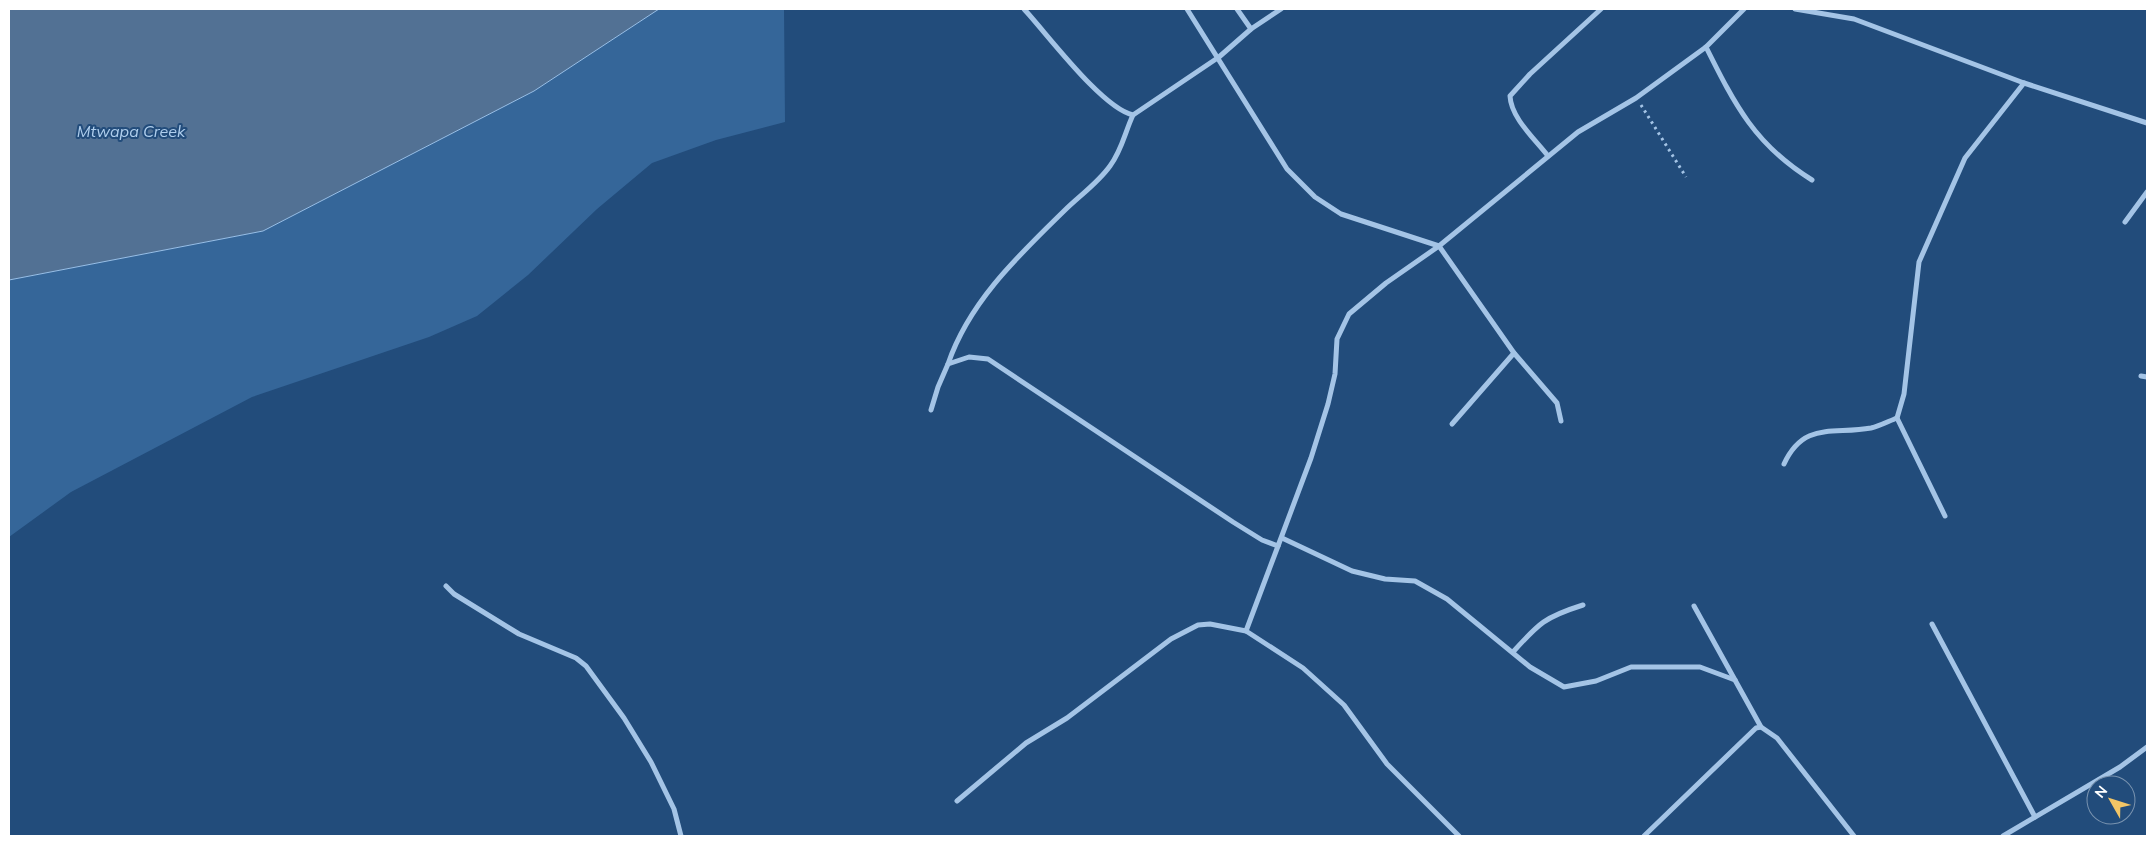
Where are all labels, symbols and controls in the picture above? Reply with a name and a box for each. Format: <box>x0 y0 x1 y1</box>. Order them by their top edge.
water label: Mtwapa Creek <box>77 121 186 141</box>
north arrow <box>2086 775 2136 825</box>
text: N <box>2091 782 2111 802</box>

